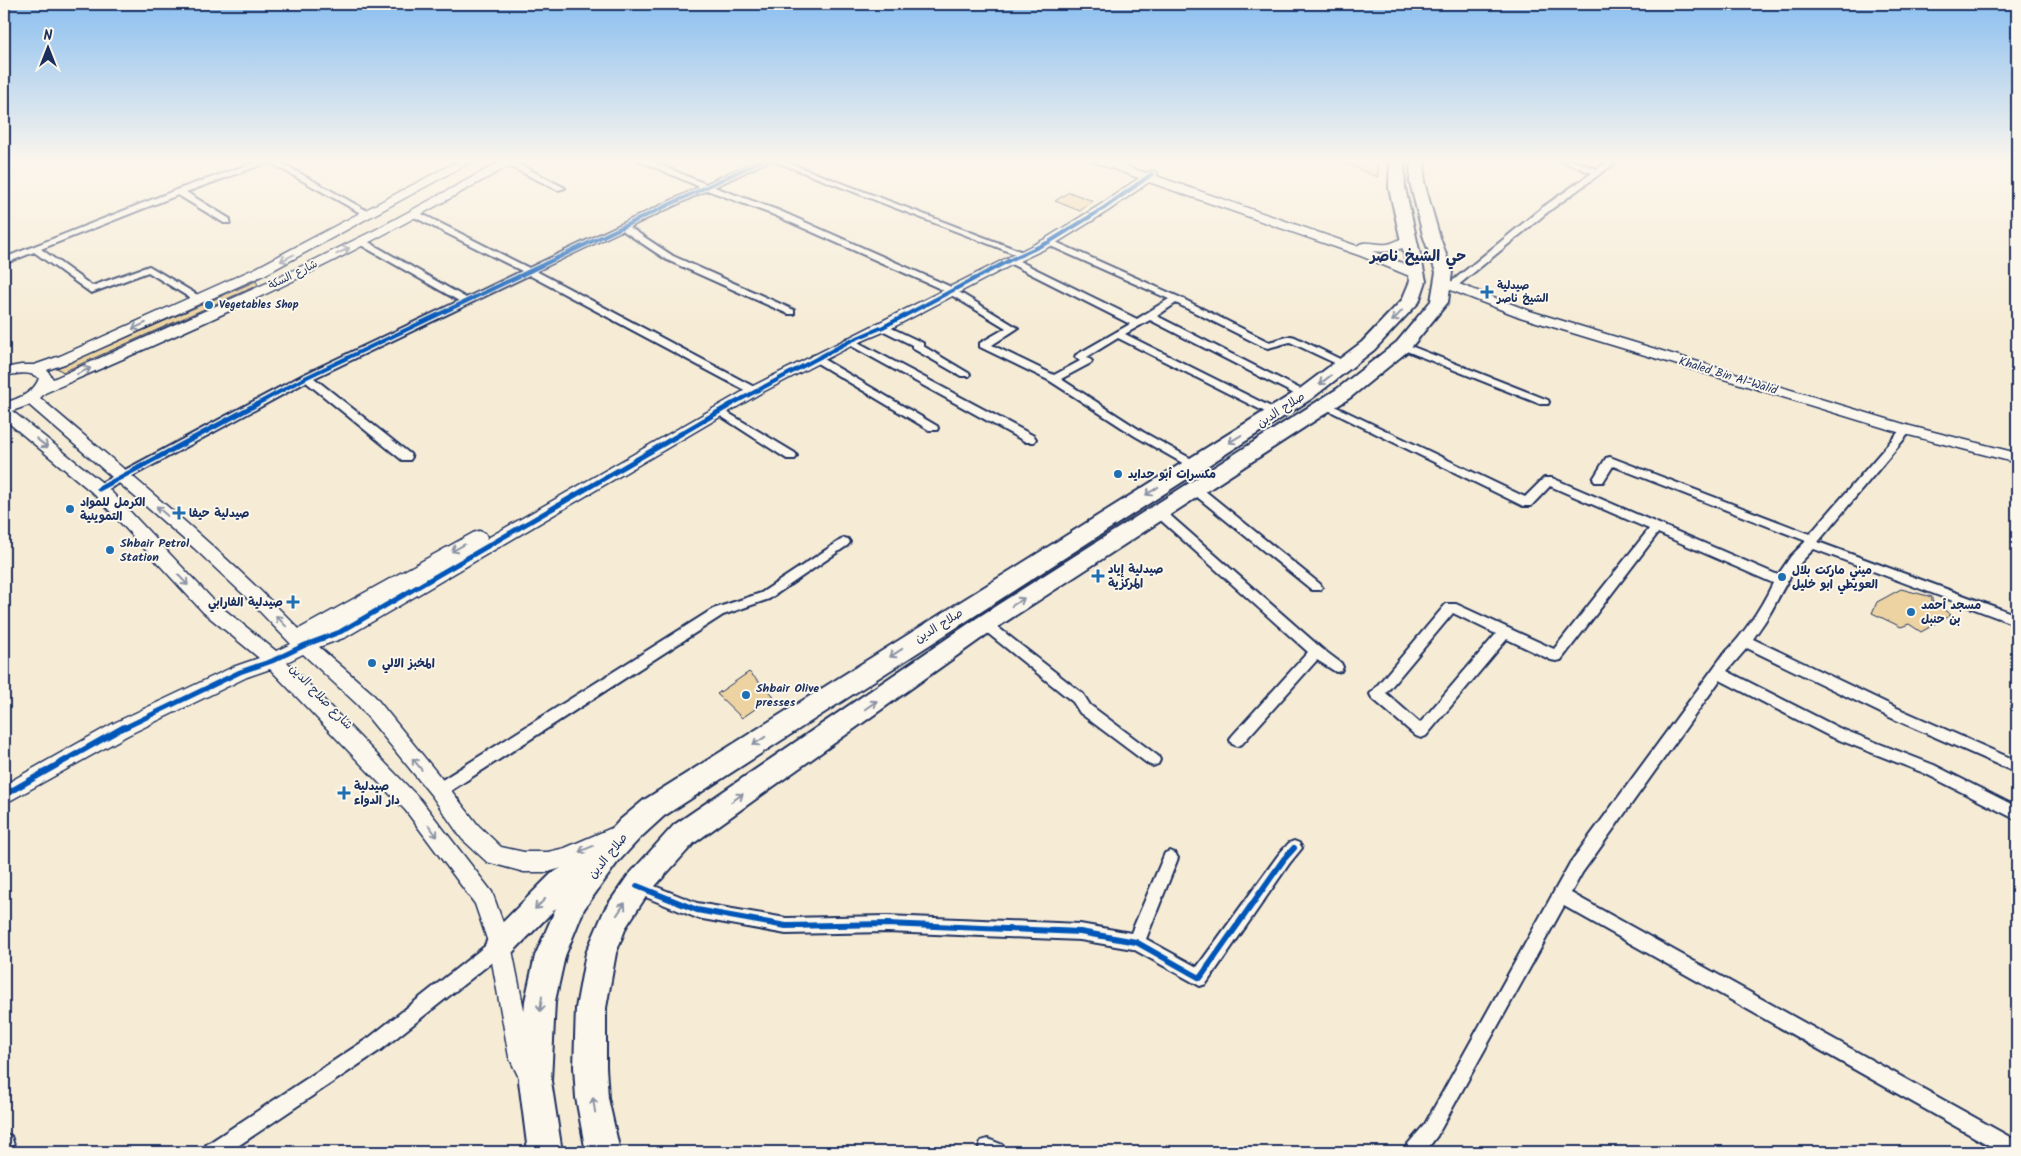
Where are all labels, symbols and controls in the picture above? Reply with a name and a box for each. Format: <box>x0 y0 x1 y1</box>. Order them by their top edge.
north arrow <box>22 22 72 72</box>
text: N <box>44 25 53 47</box>
district label: حي الشيخ ناصر <box>1368 245 1466 270</box>
one-way arrow <box>335 246 350 256</box>
one-way arrow <box>280 254 295 263</box>
street label: شارع السكة <box>265 255 321 295</box>
place label: صيدلية الشيخ ناصر <box>1496 277 1549 308</box>
marker: صيدلية الشيخ ناصر <box>1481 286 1493 298</box>
place label: Vegetables Shop <box>219 296 299 314</box>
marker: Vegetables Shop <box>203 299 215 311</box>
one-way arrow <box>1391 310 1403 323</box>
one-way arrow <box>132 321 147 331</box>
street label: Khaled Bin Al-Walid <box>1676 352 1781 400</box>
one-way arrow <box>76 365 91 375</box>
one-way arrow <box>1319 374 1332 385</box>
street label: صلاح الدين <box>1253 387 1309 433</box>
one-way arrow <box>1229 435 1243 445</box>
one-way arrow <box>35 437 48 448</box>
place label: مكسرات أبو حدايد <box>1128 465 1216 484</box>
marker: مكسرات أبو حدايد <box>1112 468 1124 480</box>
one-way arrow <box>1145 487 1159 497</box>
place label: الكرمل للمواد التموينية <box>80 493 145 526</box>
marker: الكرمل للمواد التموينية <box>64 503 76 515</box>
place label: صيدلية حيفا <box>189 504 249 523</box>
one-way arrow <box>155 505 168 516</box>
marker: صيدلية حيفا <box>173 507 185 519</box>
place label: Shbair Petrol Station <box>120 534 190 567</box>
one-way arrow <box>451 543 466 553</box>
marker: Shbair Petrol Station <box>104 544 116 556</box>
place label: صيدلية إياد المركزية <box>1108 560 1163 593</box>
place label: ميني ماركت بلال العويطي ابو خليل <box>1792 561 1878 595</box>
marker: صيدلية إياد المركزية <box>1092 570 1104 582</box>
marker: ميني ماركت بلال العويطي ابو خليل <box>1776 571 1788 583</box>
one-way arrow <box>178 573 189 586</box>
place label: صيدلية الفارابي <box>208 593 283 613</box>
marker: صيدلية الفارابي <box>287 596 299 608</box>
place label: مسجد أحمد بن حنبل <box>1921 596 1981 629</box>
one-way arrow <box>1011 597 1025 607</box>
street label: صلاح الدين <box>911 604 967 648</box>
marker: مسجد أحمد بن حنبل <box>1905 606 1917 618</box>
one-way arrow <box>275 615 287 628</box>
one-way arrow <box>890 649 904 659</box>
place label: المخبز الالي <box>382 654 435 674</box>
marker: المخبز الالي <box>366 657 378 669</box>
street label: شارع صلاح الدين <box>285 660 357 734</box>
place label: Shbair Olive presses <box>755 679 819 712</box>
marker: Shbair Olive presses <box>740 689 752 701</box>
one-way arrow <box>863 700 877 710</box>
one-way arrow <box>753 736 767 746</box>
one-way arrow <box>411 757 422 770</box>
place label: صيدلية دار الدواء <box>354 777 400 810</box>
marker: صيدلية دار الدواء <box>338 787 350 799</box>
one-way arrow <box>730 793 744 803</box>
one-way arrow <box>427 824 438 837</box>
street label: صلاح الدين <box>584 829 632 883</box>
one-way arrow <box>579 844 594 854</box>
one-way arrow <box>534 897 546 910</box>
one-way arrow <box>616 903 626 917</box>
one-way arrow <box>536 996 546 1012</box>
one-way arrow <box>588 1097 598 1113</box>

